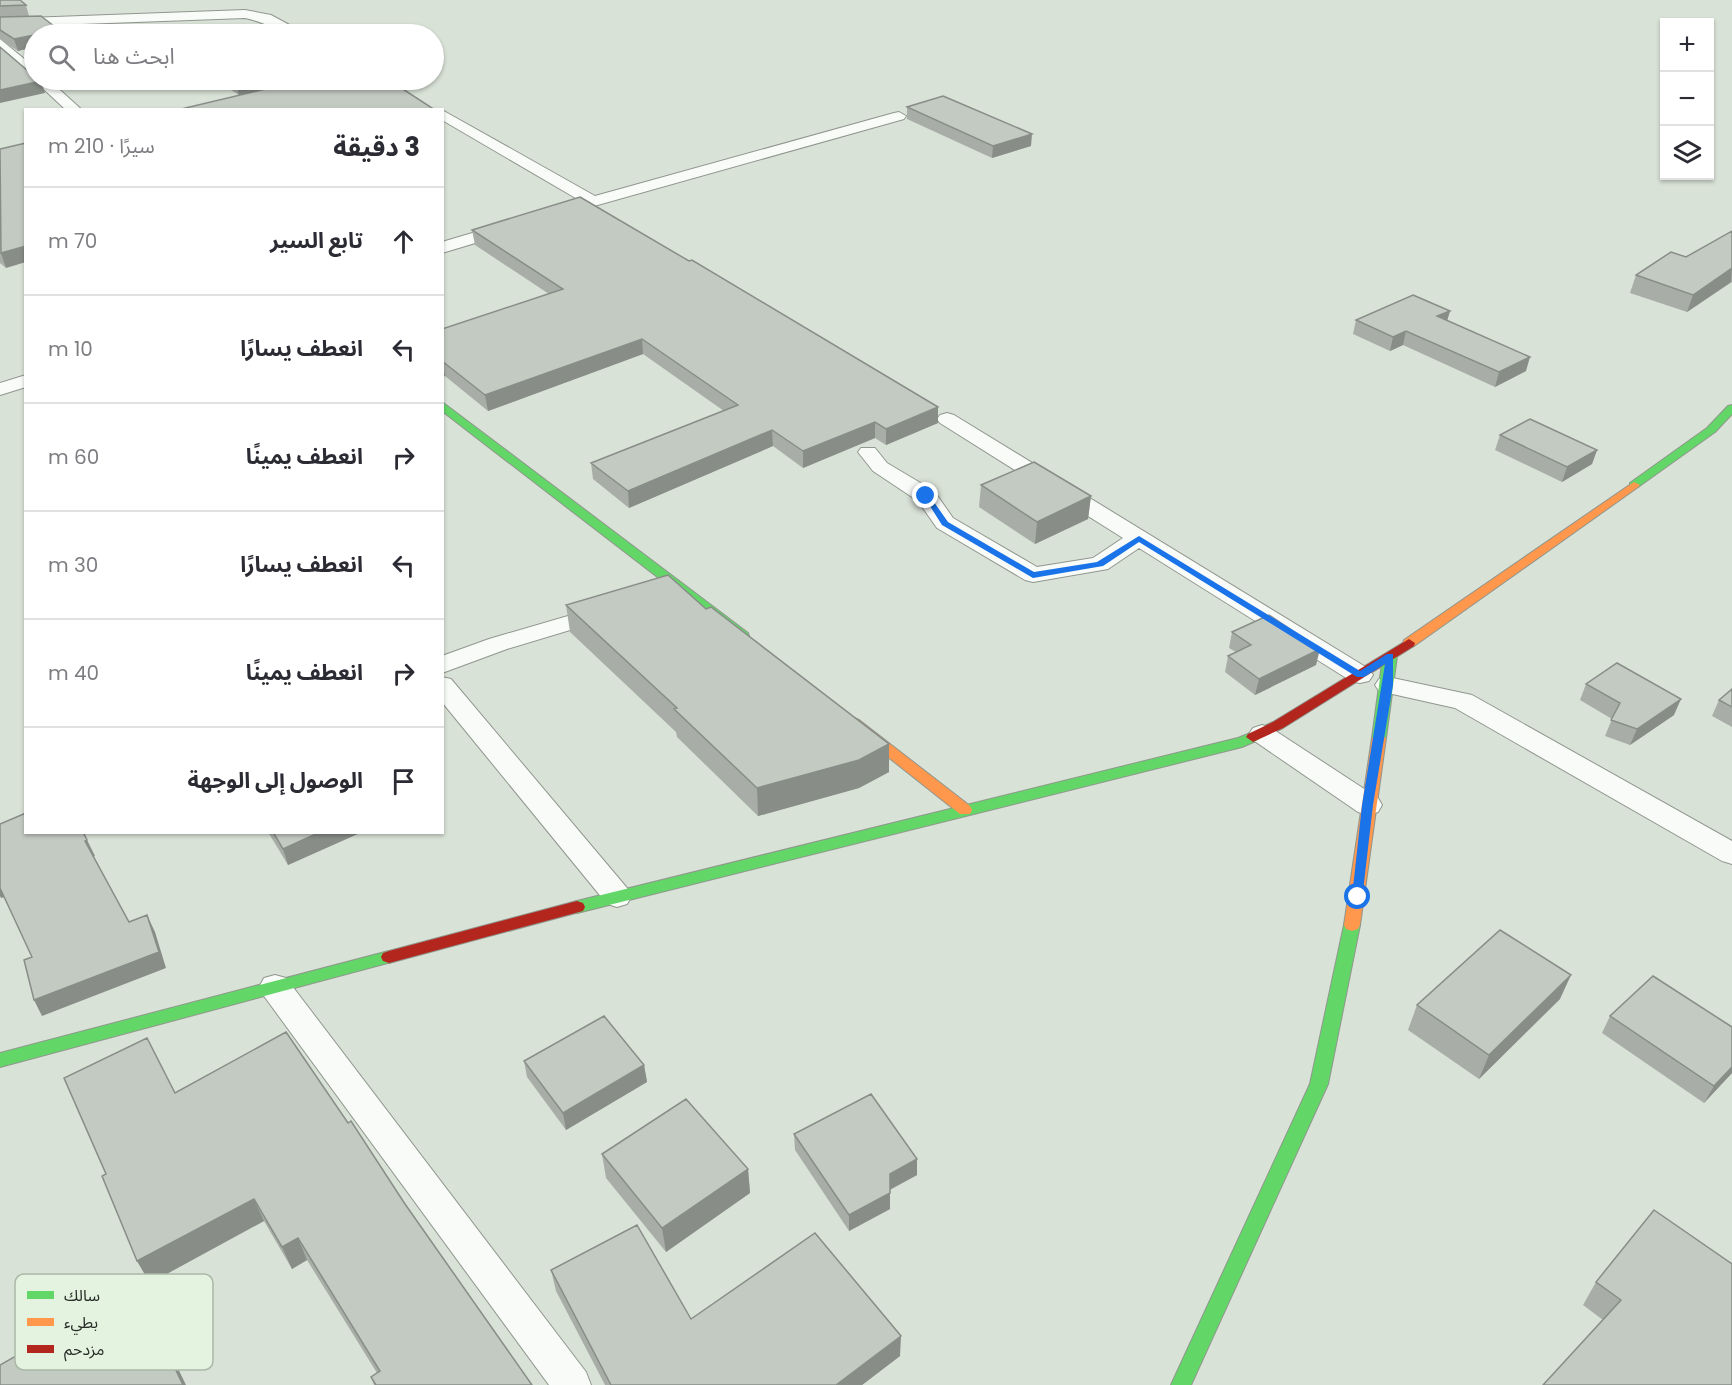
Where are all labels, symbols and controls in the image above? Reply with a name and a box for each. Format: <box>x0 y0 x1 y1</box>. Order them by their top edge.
map controls <box>1660 18 1714 180</box>
button: + <box>1660 18 1714 72</box>
search box <box>24 24 444 90</box>
icon: search <box>45 41 78 74</box>
text: ابحث هنا <box>93 41 175 72</box>
button: − <box>1660 72 1714 126</box>
button: layers <box>1660 126 1714 180</box>
text: 3 دقيقة <box>333 129 420 165</box>
text: سيرًا · 210 m <box>48 132 155 160</box>
text: تابع السير <box>270 225 363 256</box>
icon: ahead <box>387 225 420 258</box>
text: 70 m <box>48 227 97 255</box>
text: انعطف يسارًا <box>240 333 363 364</box>
icon: left <box>387 333 420 366</box>
text: 10 m <box>48 335 93 363</box>
text: انعطف يمينًا <box>246 441 363 472</box>
icon: right <box>387 441 420 474</box>
text: 60 m <box>48 443 99 471</box>
route end <box>912 482 938 508</box>
text: انعطف يسارًا <box>240 549 363 580</box>
icon: left <box>387 549 420 582</box>
text: 30 m <box>48 551 98 579</box>
text: انعطف يمينًا <box>246 657 363 688</box>
icon: right <box>387 657 420 690</box>
text: 40 m <box>48 659 99 687</box>
text: الوصول إلى الوجهة <box>188 765 363 796</box>
icon: arrive <box>387 765 420 798</box>
route start <box>1344 883 1370 909</box>
legend <box>15 1274 213 1370</box>
text: سالك <box>64 1284 100 1307</box>
text: بطيء <box>64 1311 98 1335</box>
text: مزدحم <box>64 1338 104 1362</box>

